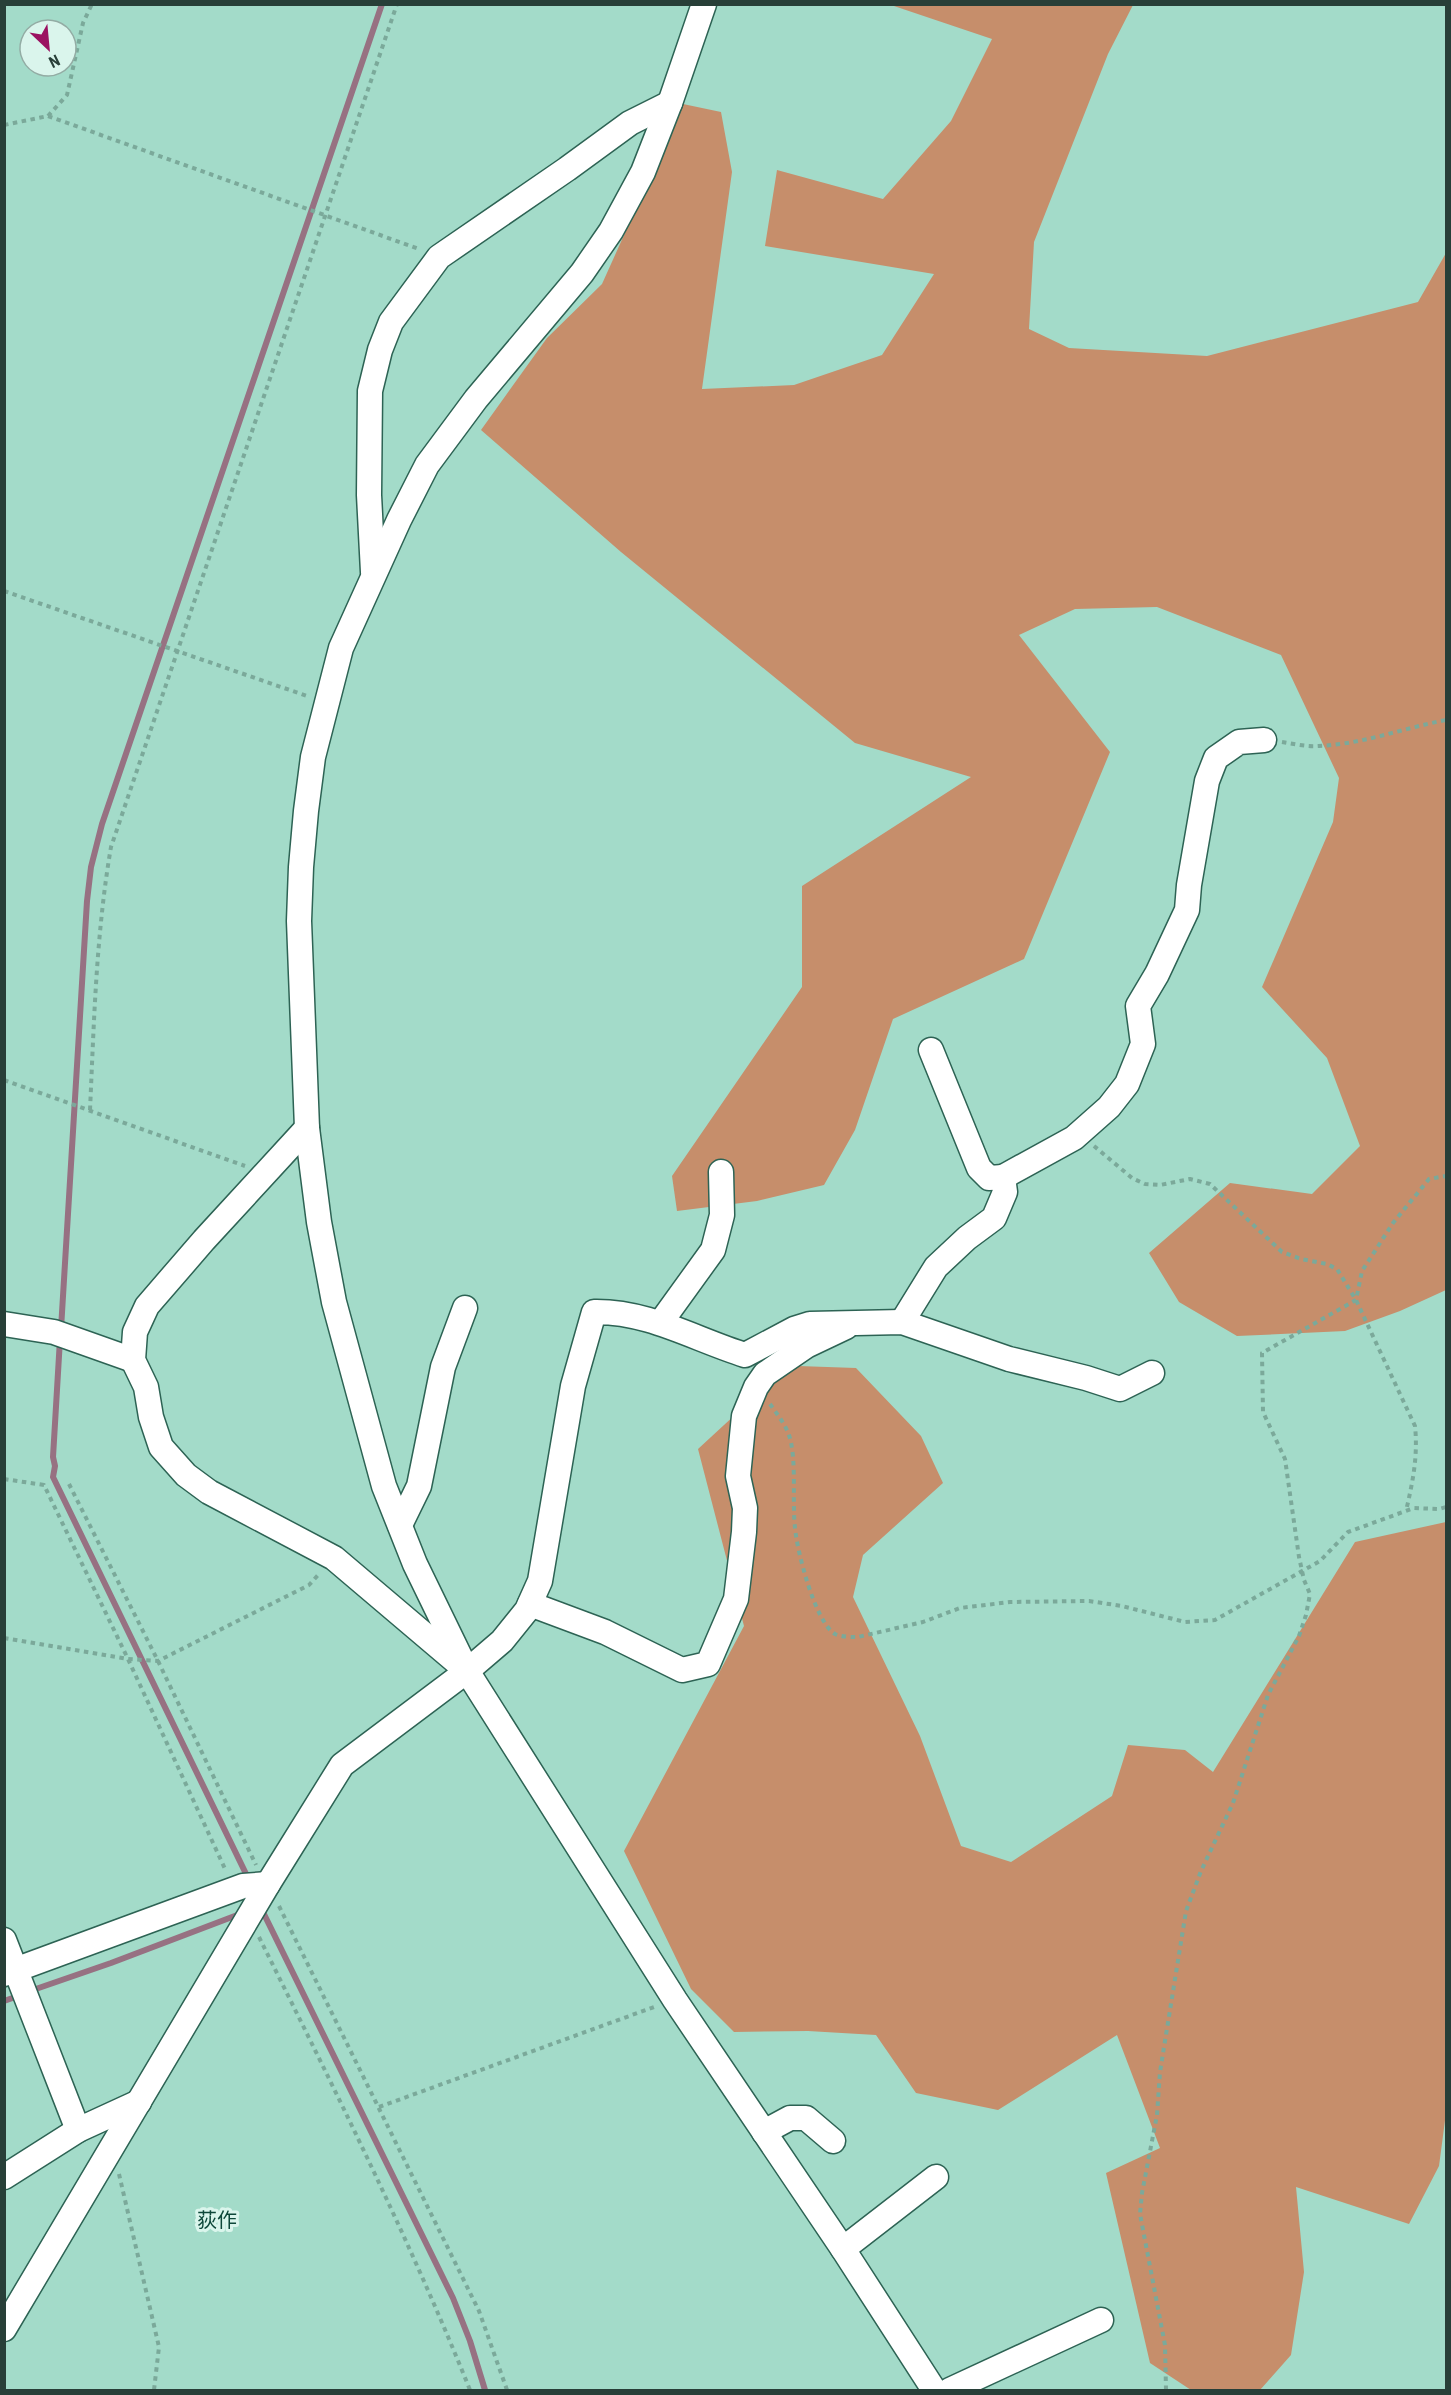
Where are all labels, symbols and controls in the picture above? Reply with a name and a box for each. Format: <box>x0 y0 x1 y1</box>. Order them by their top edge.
north arrow <box>18 18 78 78</box>
text: N <box>46 50 63 72</box>
district label: 荻作 <box>197 2208 237 2232</box>

